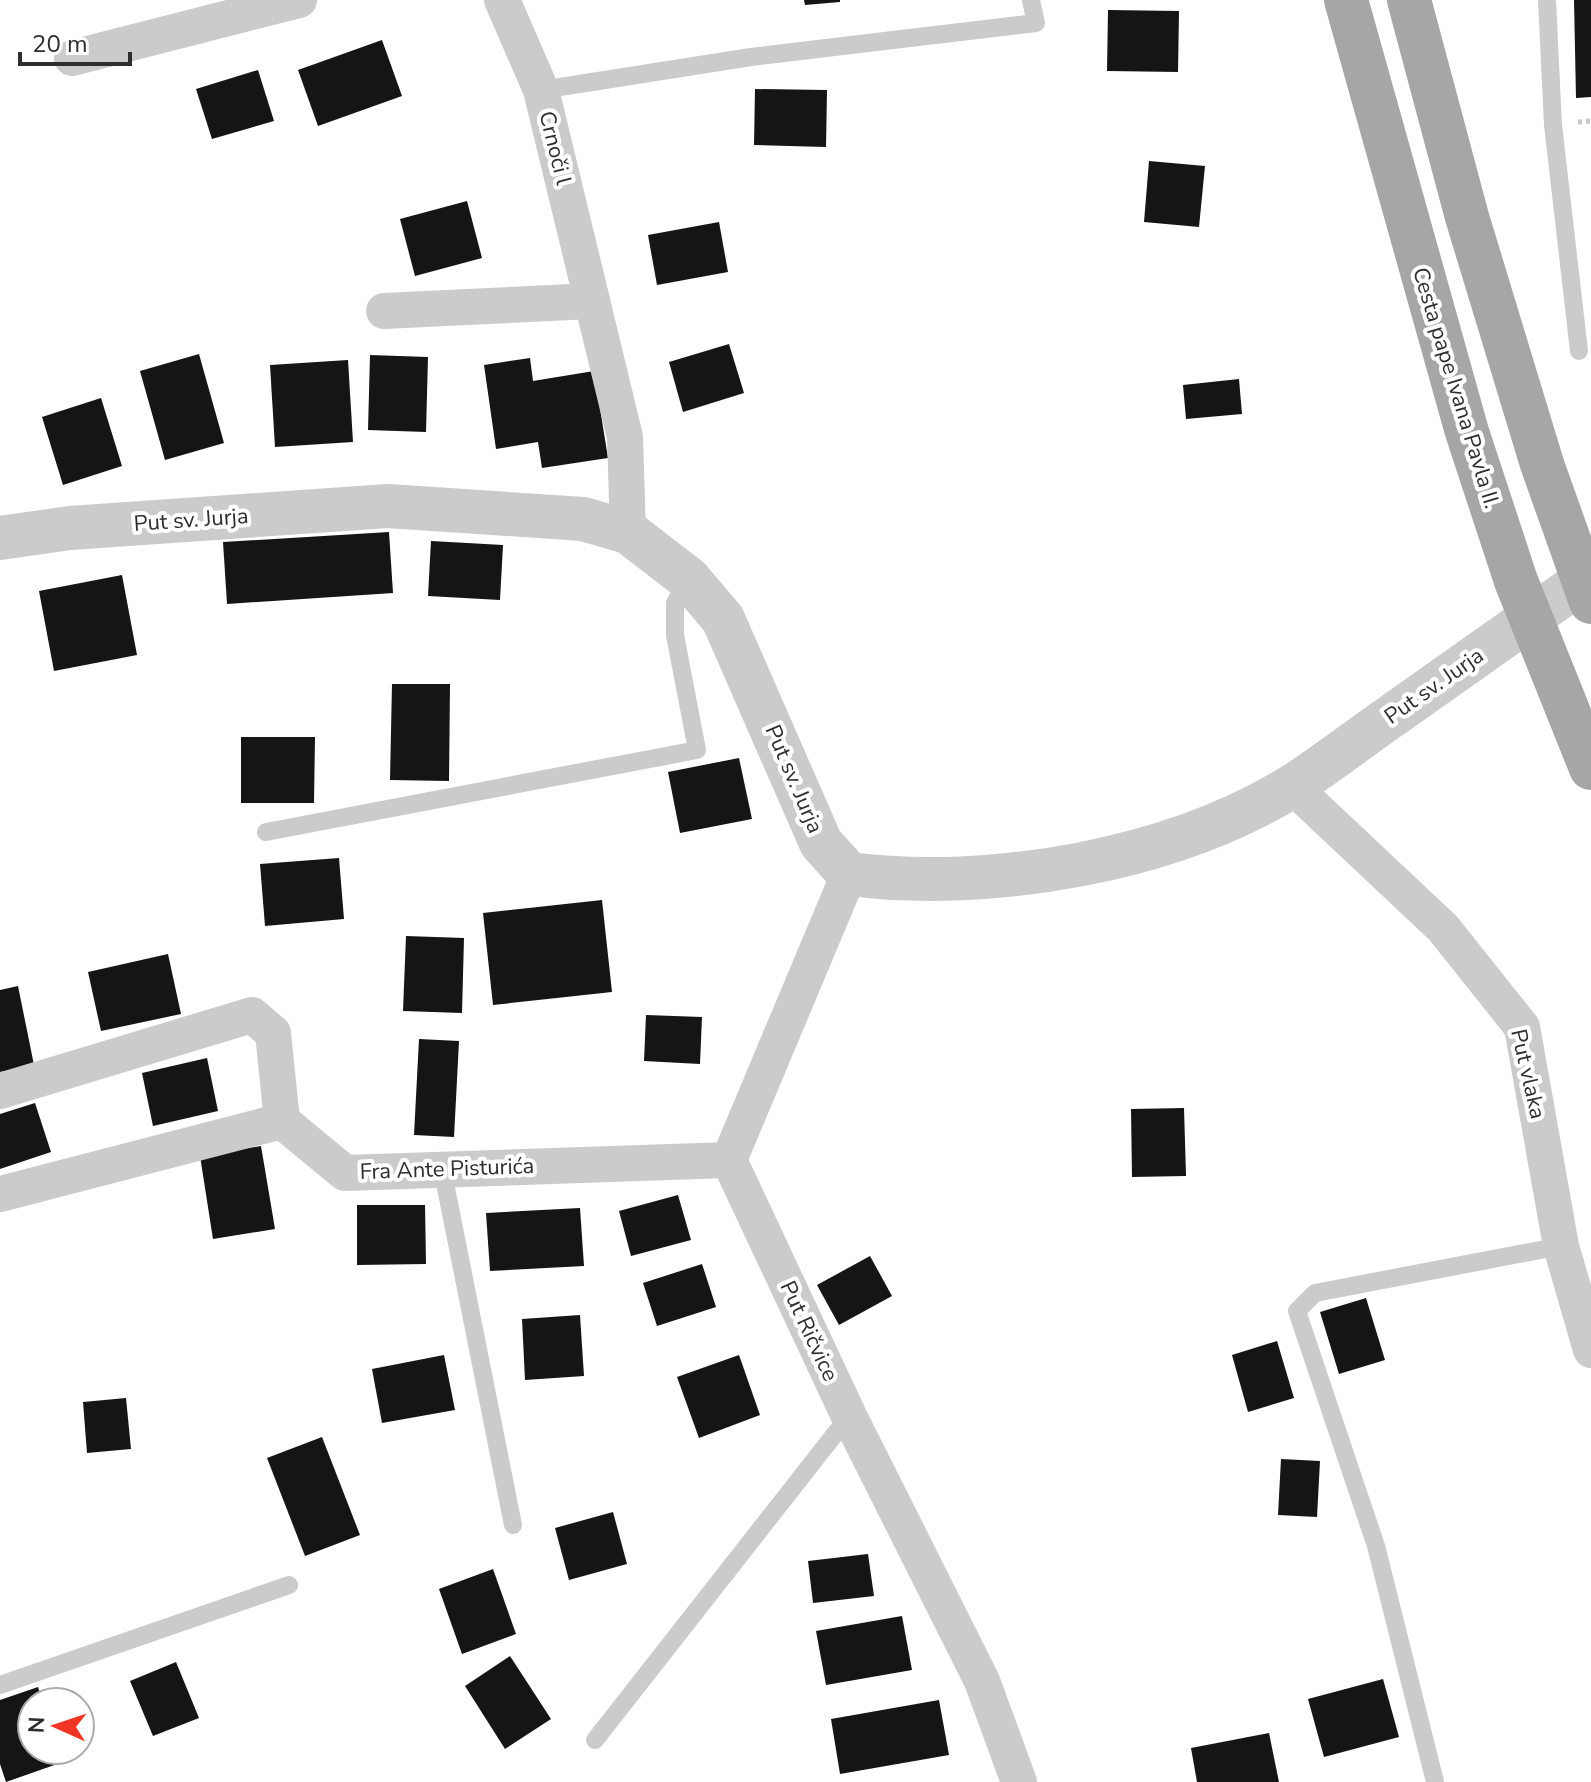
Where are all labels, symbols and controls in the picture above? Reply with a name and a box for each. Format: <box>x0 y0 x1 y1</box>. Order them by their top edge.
scale bar <box>20 16 130 66</box>
text: 20 m <box>32 28 88 60</box>
street label: Crnoči l <box>531 108 579 188</box>
street label: Cesta pape Ivana Pavla II. <box>1405 264 1507 512</box>
street label: Put sv. Jurja <box>133 501 249 539</box>
street label: Put sv. Jurja <box>1378 641 1490 731</box>
street label: Put sv. Jurja <box>758 720 830 838</box>
street label: Put vlaka <box>1503 1026 1553 1122</box>
street label: Fra Ante Pisturića <box>359 1151 535 1187</box>
street label: Put Ričvice <box>773 1276 845 1386</box>
north arrow <box>16 1686 96 1766</box>
text: N <box>22 1716 52 1734</box>

